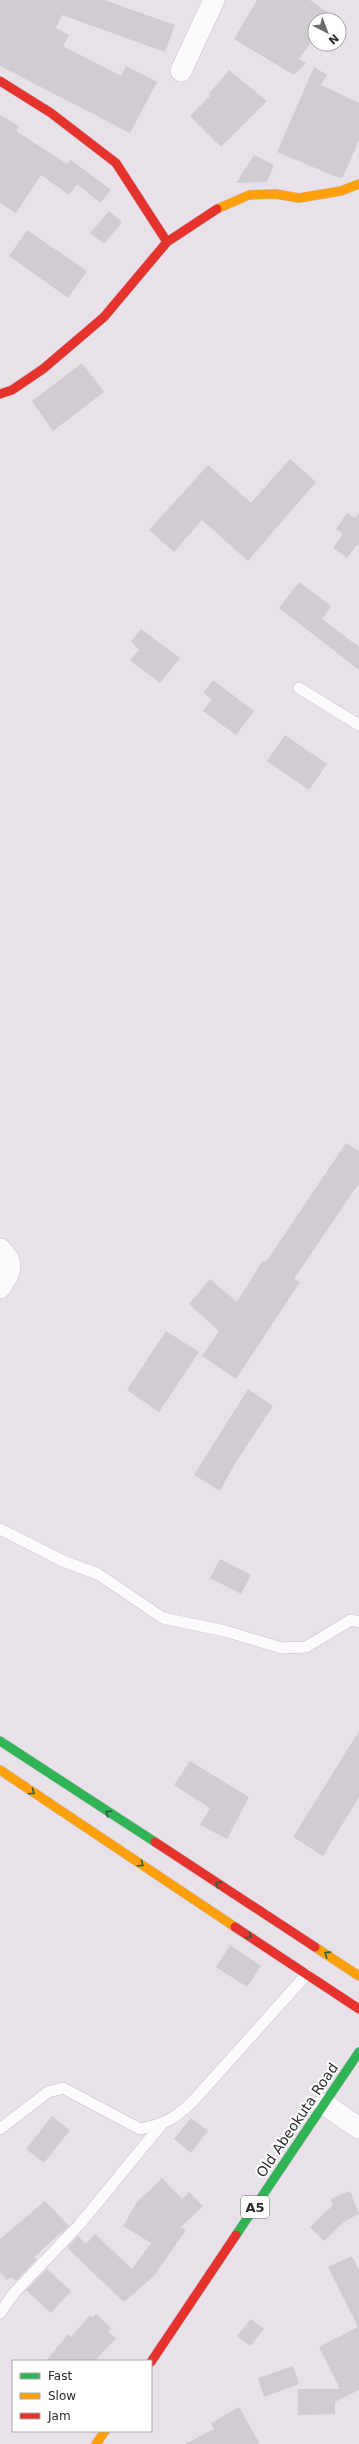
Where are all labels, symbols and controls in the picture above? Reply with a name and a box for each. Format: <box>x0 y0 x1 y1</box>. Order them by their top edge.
north arrow <box>307 12 347 52</box>
text: N <box>326 31 341 47</box>
one-way arrow <box>28 1787 35 1794</box>
one-way arrow <box>106 1811 113 1818</box>
one-way arrow <box>137 1859 144 1867</box>
one-way arrow <box>215 1881 222 1888</box>
one-way arrow <box>245 1931 252 1938</box>
one-way arrow <box>324 1951 331 1959</box>
street label: Old Abeokuta Road <box>253 2060 341 2180</box>
road number: A5 <box>241 2196 269 2218</box>
legend <box>12 2360 152 2432</box>
text: Fast <box>48 2369 72 2383</box>
text: Slow <box>48 2389 76 2403</box>
text: Jam <box>47 2409 71 2423</box>

